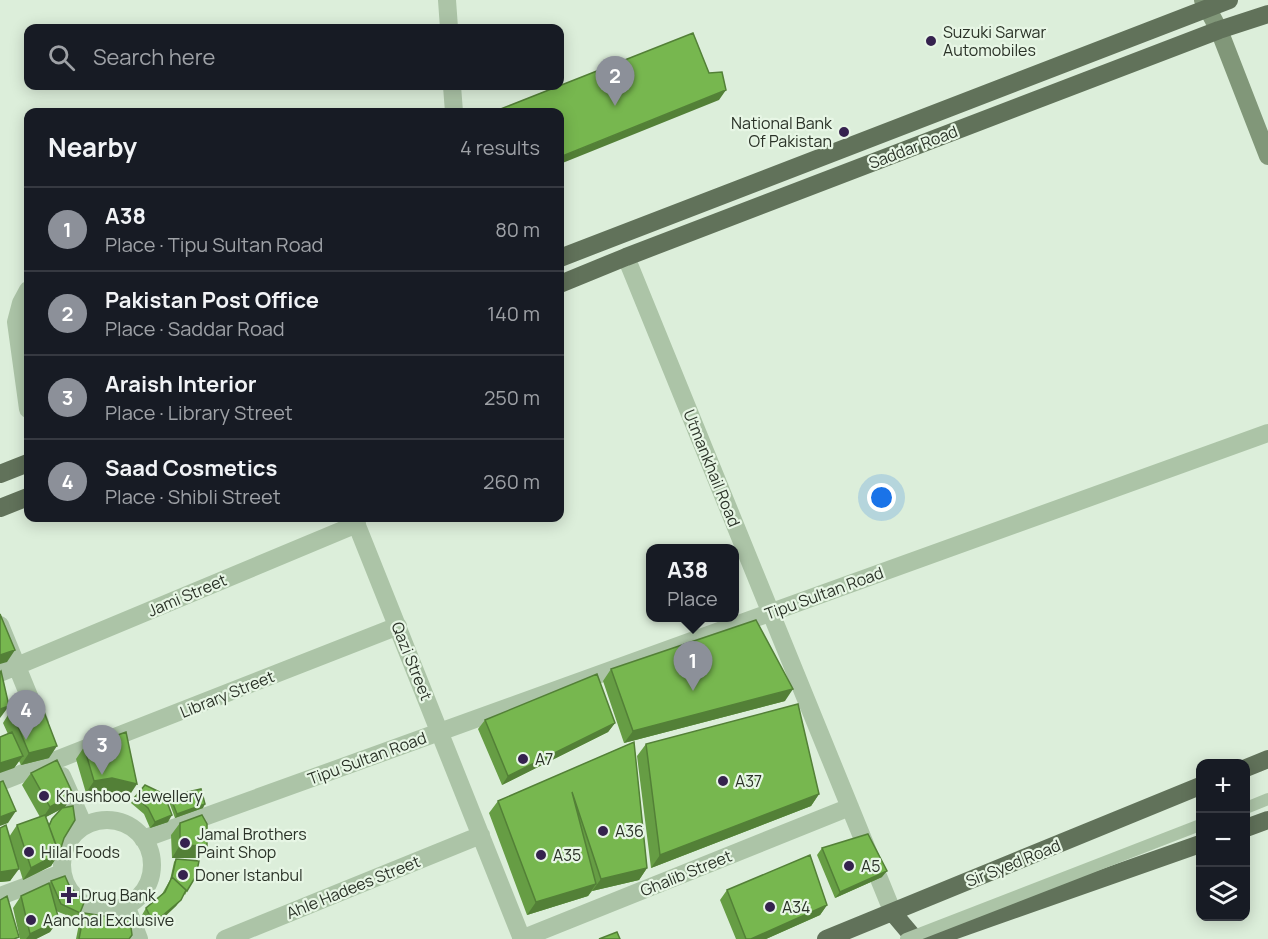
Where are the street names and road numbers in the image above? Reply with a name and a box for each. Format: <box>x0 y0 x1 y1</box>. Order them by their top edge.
street label: Saddar Road <box>865 120 961 174</box>
street label: Utmankhail Road <box>678 406 746 530</box>
street label: Tipu Sultan Road <box>762 561 886 625</box>
street label: Jami Street <box>144 569 230 621</box>
street label: Qazi Street <box>386 618 438 704</box>
street label: Library Street <box>177 665 277 723</box>
street label: Tipu Sultan Road <box>305 726 429 790</box>
street label: Sir Syed Road <box>962 834 1064 892</box>
street label: Ghalib Street <box>637 845 735 901</box>
street label: Ahle Hadees Street <box>283 850 423 924</box>

